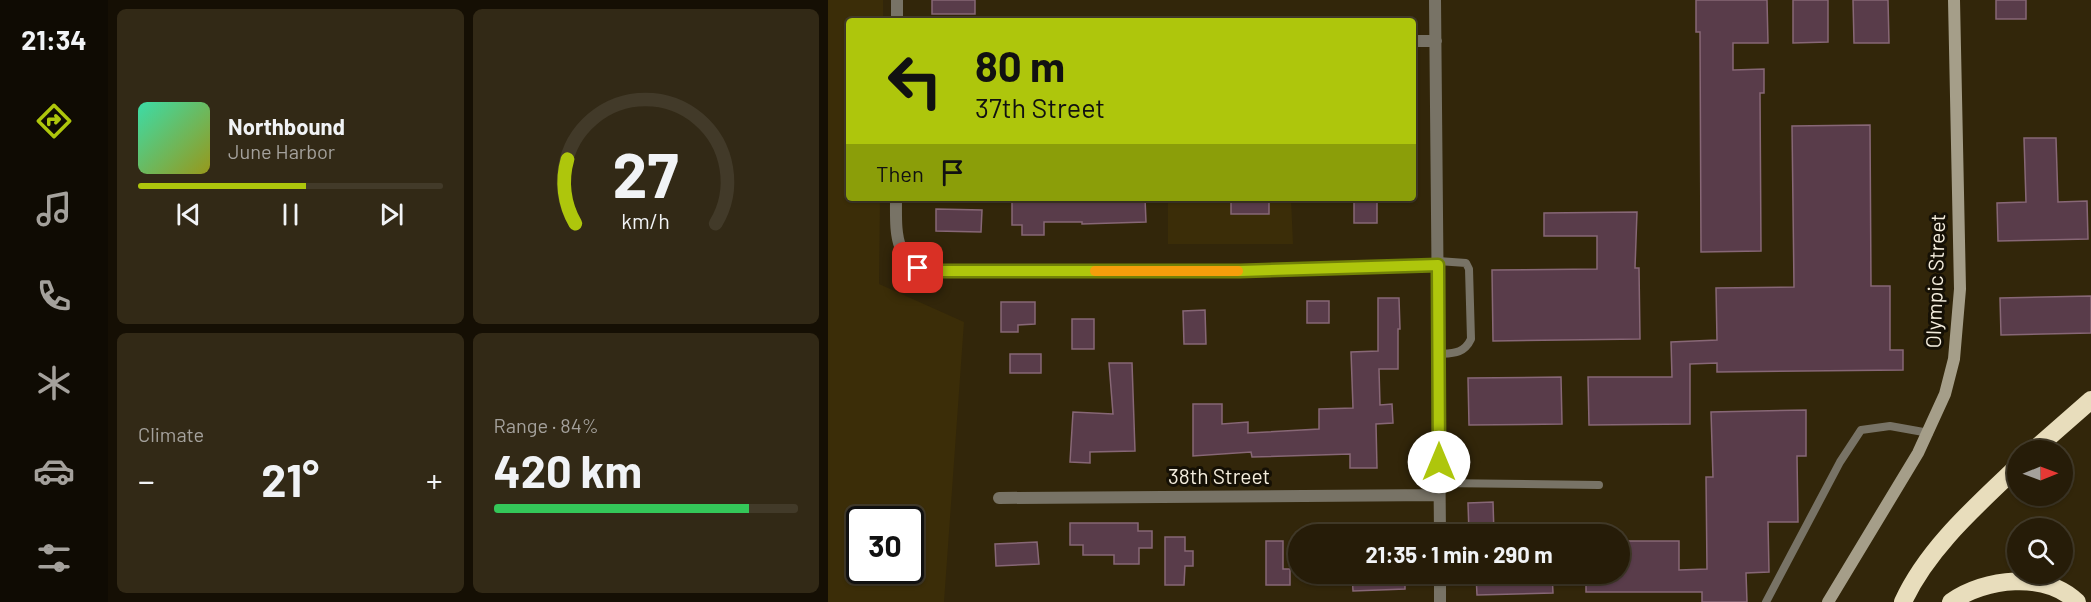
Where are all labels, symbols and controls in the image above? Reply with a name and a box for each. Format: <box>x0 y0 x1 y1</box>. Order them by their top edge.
text: 21:34 <box>21 23 87 55</box>
text: 80 m <box>975 40 1065 90</box>
icon: left <box>876 42 954 120</box>
text: 37th Street <box>975 91 1105 123</box>
icon: directions <box>33 100 75 142</box>
text: Northbound <box>228 113 345 139</box>
text: 27 <box>613 136 679 210</box>
text: June Harbor <box>228 139 335 163</box>
icon: arrive <box>936 156 969 189</box>
text: Then <box>876 160 924 186</box>
icon: music <box>33 188 75 230</box>
icon: previous <box>172 198 205 231</box>
icon: pause <box>274 198 307 231</box>
icon: next <box>375 198 408 231</box>
text: km/h <box>621 208 670 233</box>
street label: Olympic Street <box>1920 213 1949 349</box>
pin <box>892 242 943 293</box>
icon: arrive <box>901 251 934 284</box>
icon: phone <box>33 275 75 317</box>
icon: climate <box>33 362 75 404</box>
text: Range · 84% <box>494 413 599 437</box>
text: Climate <box>138 422 204 446</box>
position arrow <box>1407 430 1471 494</box>
north arrow <box>2007 440 2073 506</box>
map controls <box>2007 440 2073 584</box>
text: 420 km <box>494 443 642 497</box>
icon: car <box>33 450 75 492</box>
text: 21° <box>261 452 319 506</box>
text: − <box>138 460 155 500</box>
text: + <box>426 460 443 500</box>
street label: 38th Street <box>1168 463 1270 488</box>
speed limit sign: 30 <box>846 506 924 584</box>
button: search <box>2007 518 2073 584</box>
icon: filters <box>33 537 75 579</box>
text: 21:35 · 1 min · 290 m <box>1365 541 1553 567</box>

